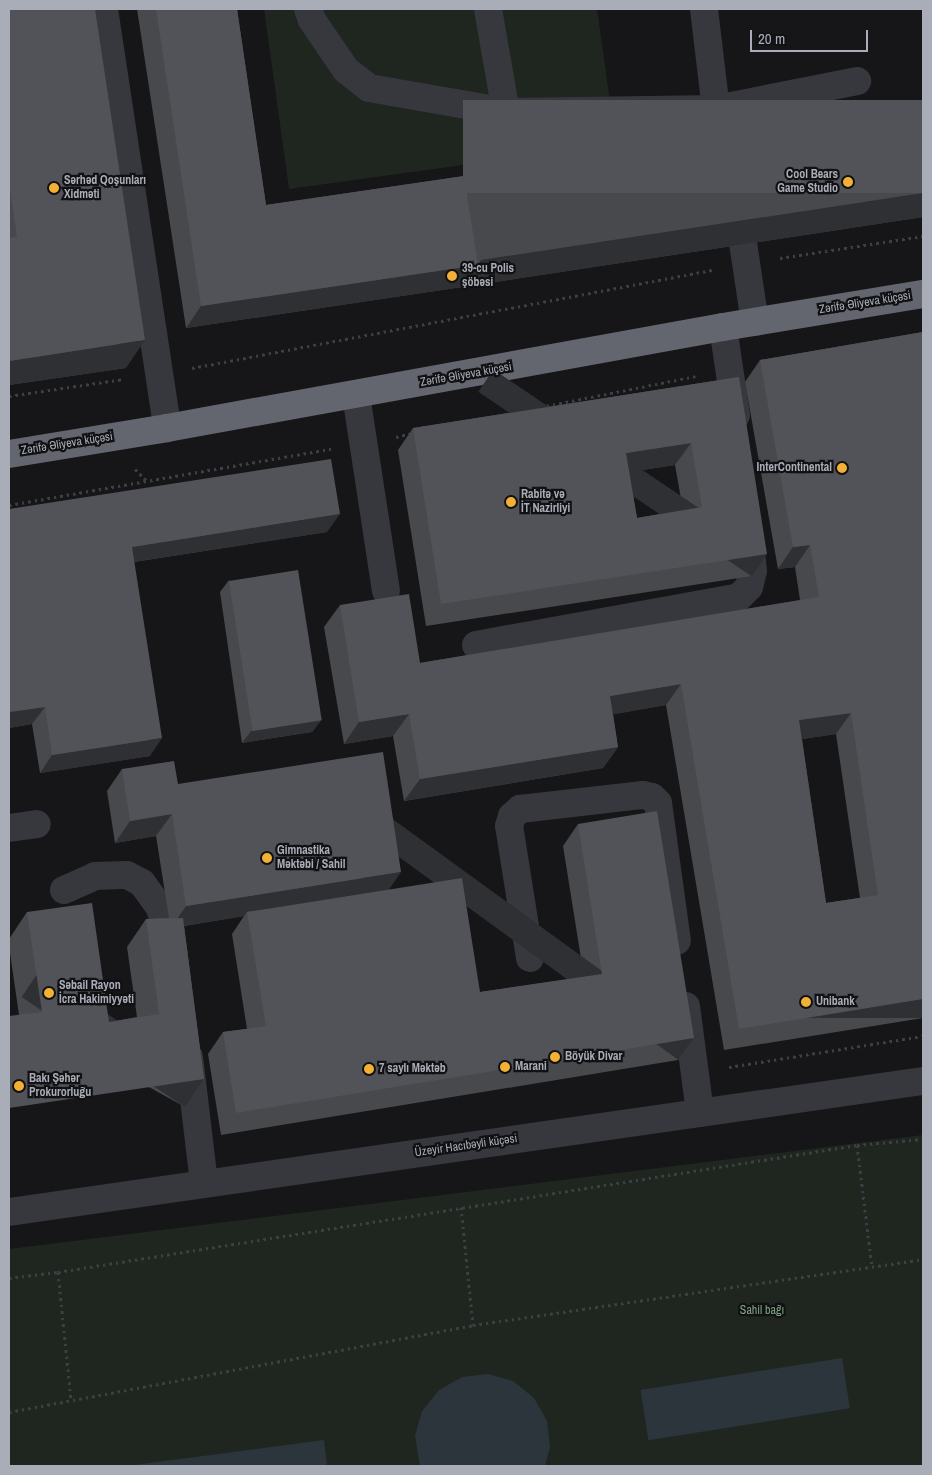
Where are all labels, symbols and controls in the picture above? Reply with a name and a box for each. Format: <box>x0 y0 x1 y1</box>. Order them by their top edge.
scale bar <box>752 20 870 52</box>
text: 20 m <box>758 28 785 49</box>
place label: Cool Bears Game Studio <box>777 168 838 196</box>
place label: Sərhəd Qoşunları Xidməti <box>64 174 146 202</box>
marker: Cool Bears Game Studio <box>842 176 854 188</box>
marker: Sərhəd Qoşunları Xidməti <box>48 182 60 194</box>
place label: 39-cu Polis şöbəsi <box>462 262 514 290</box>
marker: 39-cu Polis şöbəsi <box>446 270 458 282</box>
street label: Zərifə Əliyeva küçəsi <box>818 289 912 317</box>
street label: Zərifə Əliyeva küçəsi <box>419 360 513 390</box>
street label: Zərifə Əliyeva küçəsi <box>20 430 114 458</box>
place label: InterContinental <box>757 461 832 475</box>
marker: InterContinental <box>836 462 848 474</box>
place label: Rabitə və İT Nazirliyi <box>521 488 570 516</box>
marker: Rabitə və İT Nazirliyi <box>505 496 517 508</box>
place label: Gimnastika Məktəbi / Sahil <box>277 844 345 872</box>
marker: Gimnastika Məktəbi / Sahil <box>261 852 273 864</box>
place label: Səbail Rayon İcra Hakimiyyəti <box>59 979 134 1007</box>
marker: Səbail Rayon İcra Hakimiyyəti <box>43 987 55 999</box>
place label: Unibank <box>816 995 855 1009</box>
marker: Unibank <box>800 996 812 1008</box>
place label: Böyük Divar <box>565 1050 622 1064</box>
marker: Böyük Divar <box>549 1051 561 1063</box>
place label: Marani <box>515 1060 547 1074</box>
marker: Marani <box>499 1061 511 1073</box>
place label: 7 saylı Məktəb <box>379 1062 446 1076</box>
marker: 7 saylı Məktəb <box>363 1063 375 1075</box>
place label: Bakı Şəhər Prokurorluğu <box>29 1072 91 1100</box>
marker: Bakı Şəhər Prokurorluğu <box>13 1080 25 1092</box>
street label: Üzeyir Hacıbəyli küçəsi <box>414 1132 518 1160</box>
park label: Sahil bağı <box>740 1304 784 1318</box>

